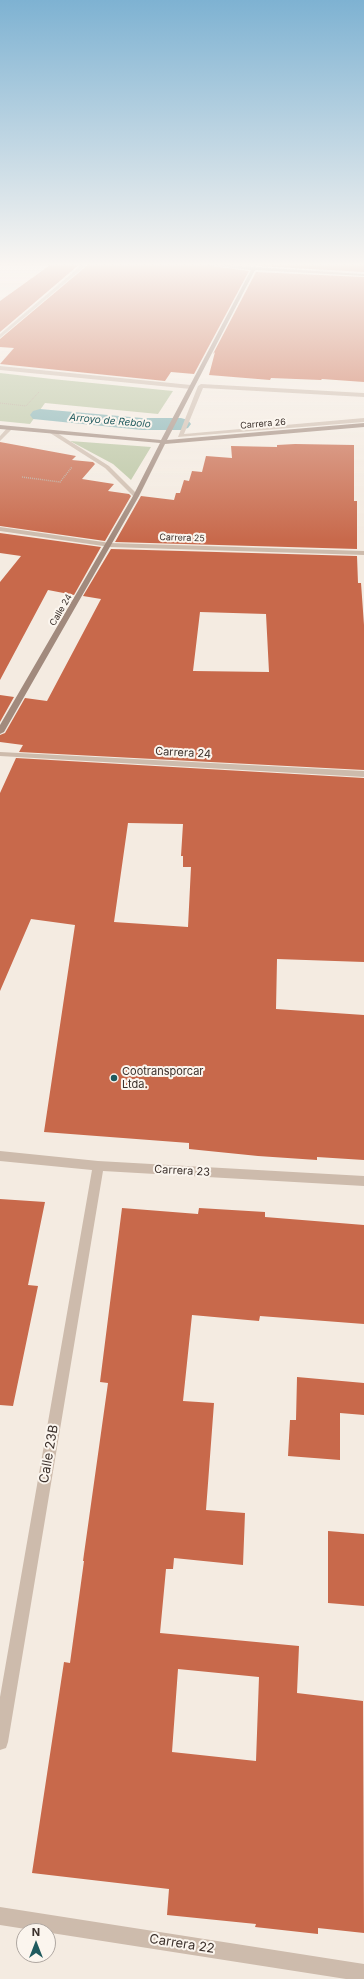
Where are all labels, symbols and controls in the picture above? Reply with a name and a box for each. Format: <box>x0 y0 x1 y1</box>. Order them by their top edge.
water label: Arroyo de Rebolo <box>69 411 151 431</box>
street label: Carrera 26 <box>240 417 286 431</box>
street label: Carrera 25 <box>159 532 205 544</box>
street label: Calle 24 <box>48 592 74 628</box>
street label: Carrera 24 <box>155 745 211 761</box>
place label: Cootransporcar Ltda. <box>122 1065 203 1091</box>
marker: Cootransporcar Ltda. <box>109 1073 119 1083</box>
street label: Carrera 23 <box>154 1163 210 1179</box>
street label: Calle 23B <box>36 1424 62 1484</box>
north arrow <box>16 1923 56 1963</box>
text: N <box>32 1925 40 1939</box>
street label: Carrera 22 <box>148 1931 216 1957</box>

